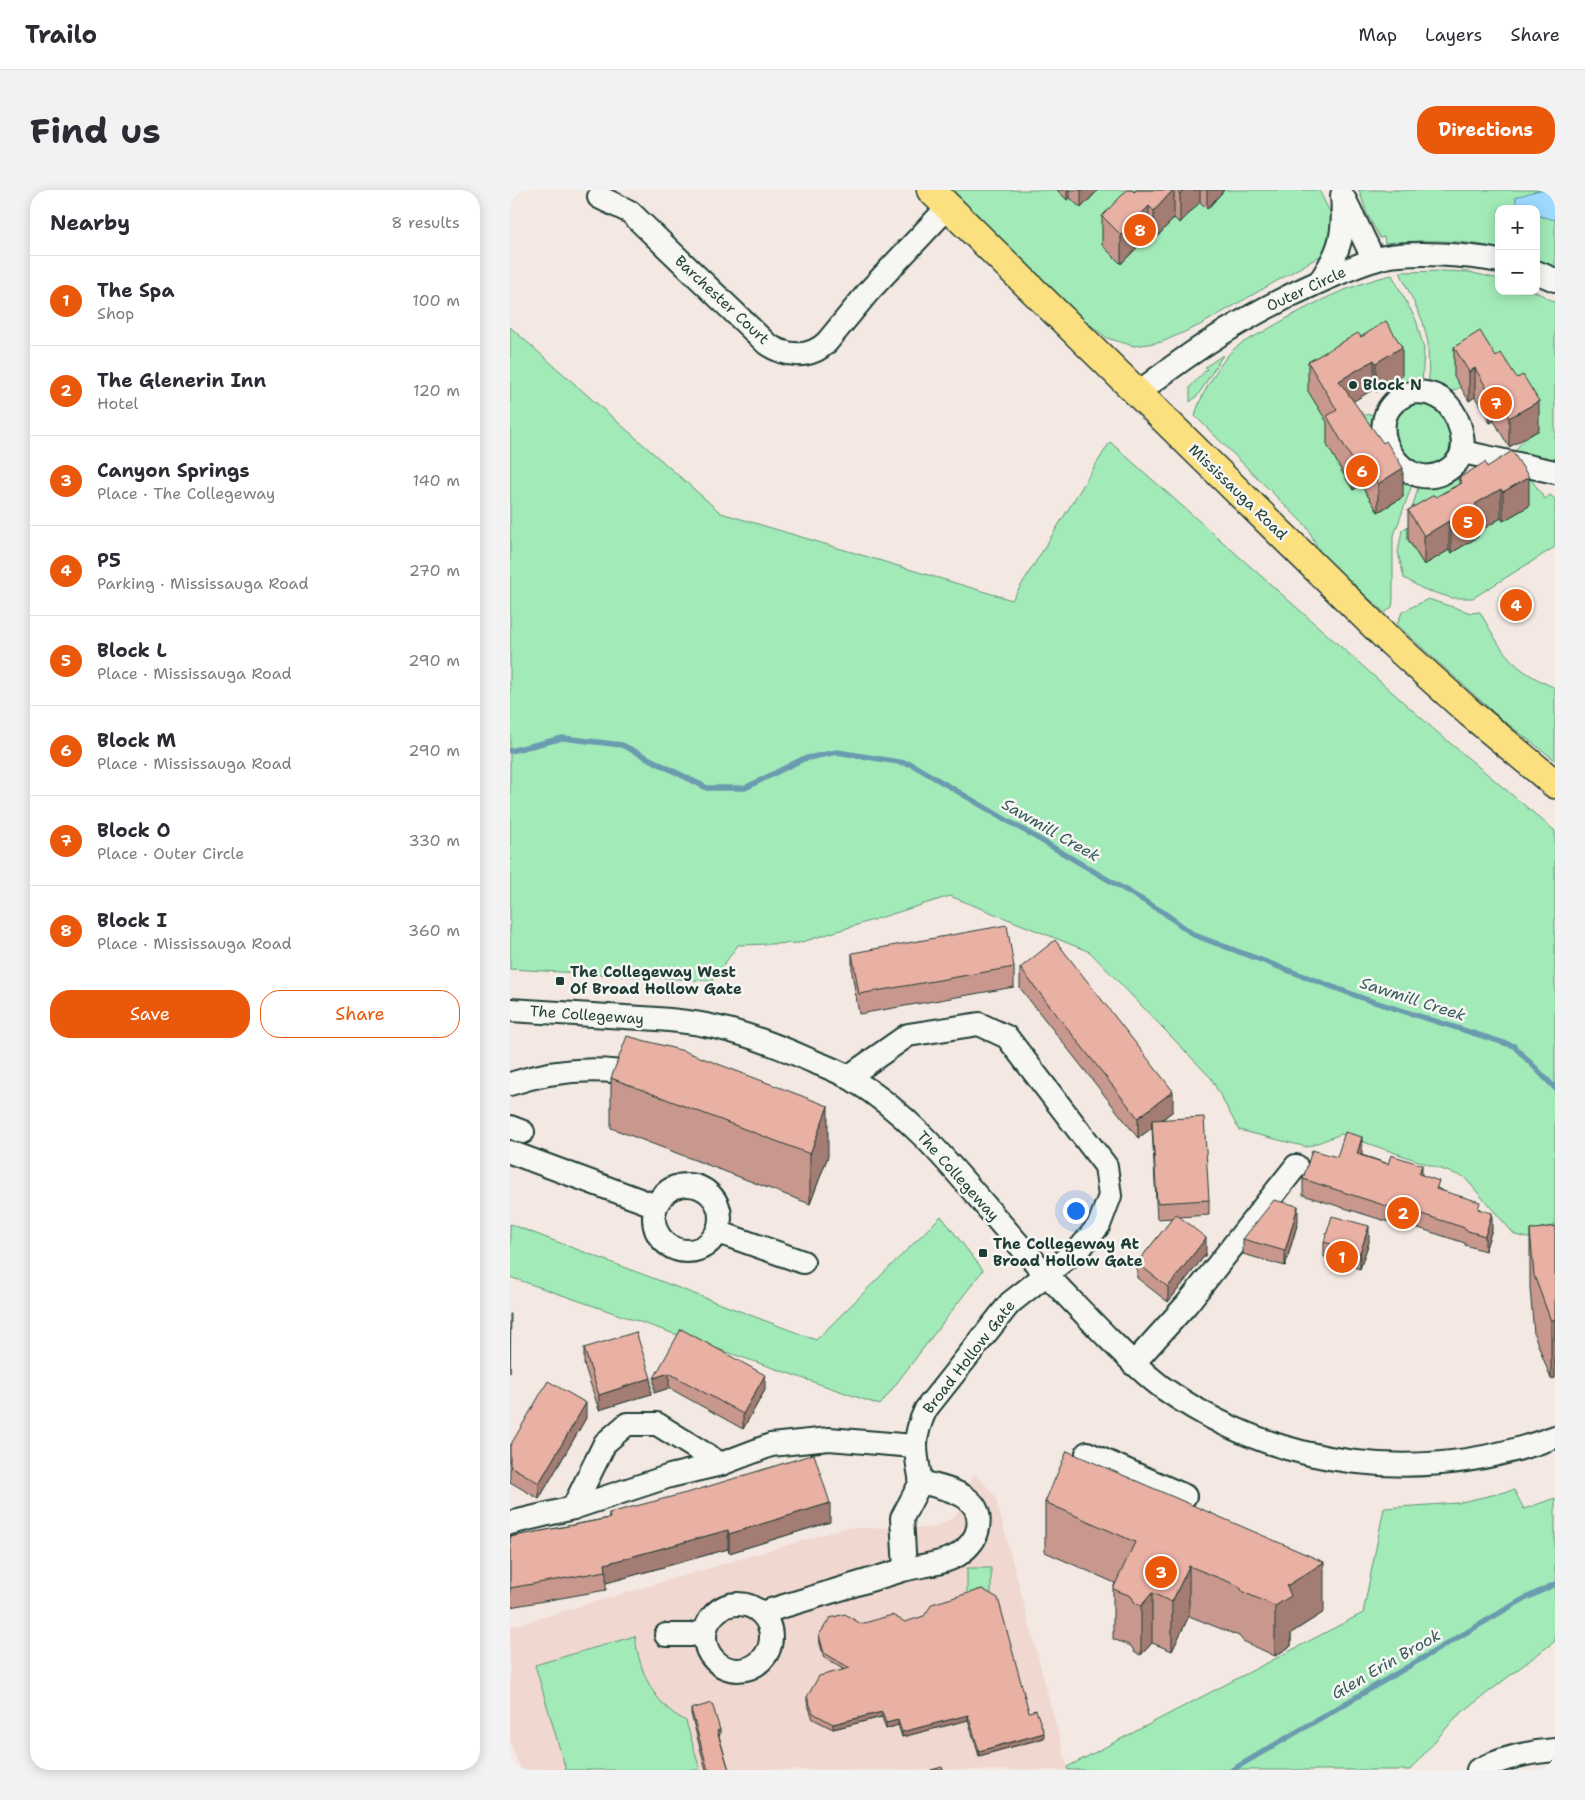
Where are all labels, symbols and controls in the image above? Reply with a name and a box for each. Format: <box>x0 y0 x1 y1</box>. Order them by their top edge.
text: Trailo <box>25 19 97 51</box>
text: Map <box>1359 23 1397 47</box>
text: Layers <box>1425 23 1482 47</box>
text: Share <box>1510 23 1560 47</box>
button: Directions <box>1417 106 1555 154</box>
text: Find us <box>30 107 161 154</box>
map controls <box>1495 205 1540 295</box>
button: + <box>1495 205 1540 250</box>
text: Nearby <box>50 209 130 237</box>
pin: 8 <box>1124 211 1156 249</box>
text: 8 results <box>391 212 460 233</box>
button: − <box>1495 250 1540 295</box>
street label: Barchester Court <box>671 251 773 349</box>
street label: Outer Circle <box>1263 262 1349 316</box>
text: The Spa <box>97 278 174 303</box>
text: 1 <box>62 290 70 311</box>
text: 100 m <box>412 290 460 311</box>
text: Shop <box>97 303 134 324</box>
text: The Glenerin Inn <box>97 368 266 393</box>
place label: Block N <box>1363 375 1422 395</box>
marker: Block N <box>1347 379 1359 391</box>
text: 2 <box>60 380 72 401</box>
text: 120 m <box>413 380 460 401</box>
pin: 7 <box>1480 384 1512 422</box>
text: Hotel <box>97 393 138 414</box>
street label: Mississauga Road <box>1184 440 1292 545</box>
pin: 6 <box>1346 452 1378 490</box>
text: Canyon Springs <box>97 458 250 483</box>
text: 3 <box>60 470 72 491</box>
text: 140 m <box>413 470 460 491</box>
text: Place · The Collegeway <box>97 483 275 504</box>
pin: 5 <box>1452 503 1484 541</box>
text: P5 <box>97 548 121 573</box>
text: 4 <box>60 560 72 581</box>
text: 270 m <box>409 560 460 581</box>
text: Parking · Mississauga Road <box>97 573 309 594</box>
pin: 4 <box>1500 586 1532 624</box>
text: Block L <box>97 638 167 663</box>
text: 5 <box>61 650 71 671</box>
text: 290 m <box>408 650 460 671</box>
text: Place · Mississauga Road <box>97 663 292 684</box>
text: Block M <box>97 728 176 753</box>
text: 6 <box>60 740 72 761</box>
text: 290 m <box>408 740 460 761</box>
text: Place · Mississauga Road <box>97 753 292 774</box>
water label: Sawmill Creek <box>998 793 1104 867</box>
text: Block O <box>97 818 171 843</box>
text: 7 <box>60 830 72 851</box>
text: 330 m <box>408 830 460 851</box>
text: Place · Outer Circle <box>97 843 244 864</box>
text: Block I <box>97 908 167 933</box>
text: 8 <box>60 920 72 941</box>
text: 360 m <box>408 920 460 941</box>
text: Place · Mississauga Road <box>97 933 292 954</box>
place label: The Collegeway West Of Broad Hollow Gate <box>570 962 742 999</box>
water label: Sawmill Creek <box>1358 972 1468 1026</box>
marker: The Collegeway West Of Broad Hollow Gate <box>554 975 566 987</box>
button: Save <box>50 990 250 1038</box>
button: Share <box>260 990 460 1038</box>
street label: The Collegeway <box>529 1001 645 1029</box>
street label: The Collegeway <box>912 1127 1004 1225</box>
pin: 2 <box>1387 1194 1419 1232</box>
your location <box>1063 1198 1089 1224</box>
place label: The Collegeway At Broad Hollow Gate <box>993 1234 1143 1271</box>
pin: 1 <box>1326 1238 1358 1276</box>
marker: The Collegeway At Broad Hollow Gate <box>977 1247 989 1259</box>
street label: Broad Hollow Gate <box>918 1296 1020 1418</box>
pin: 3 <box>1145 1553 1177 1591</box>
water label: Glen Erin Brook <box>1328 1624 1444 1704</box>

